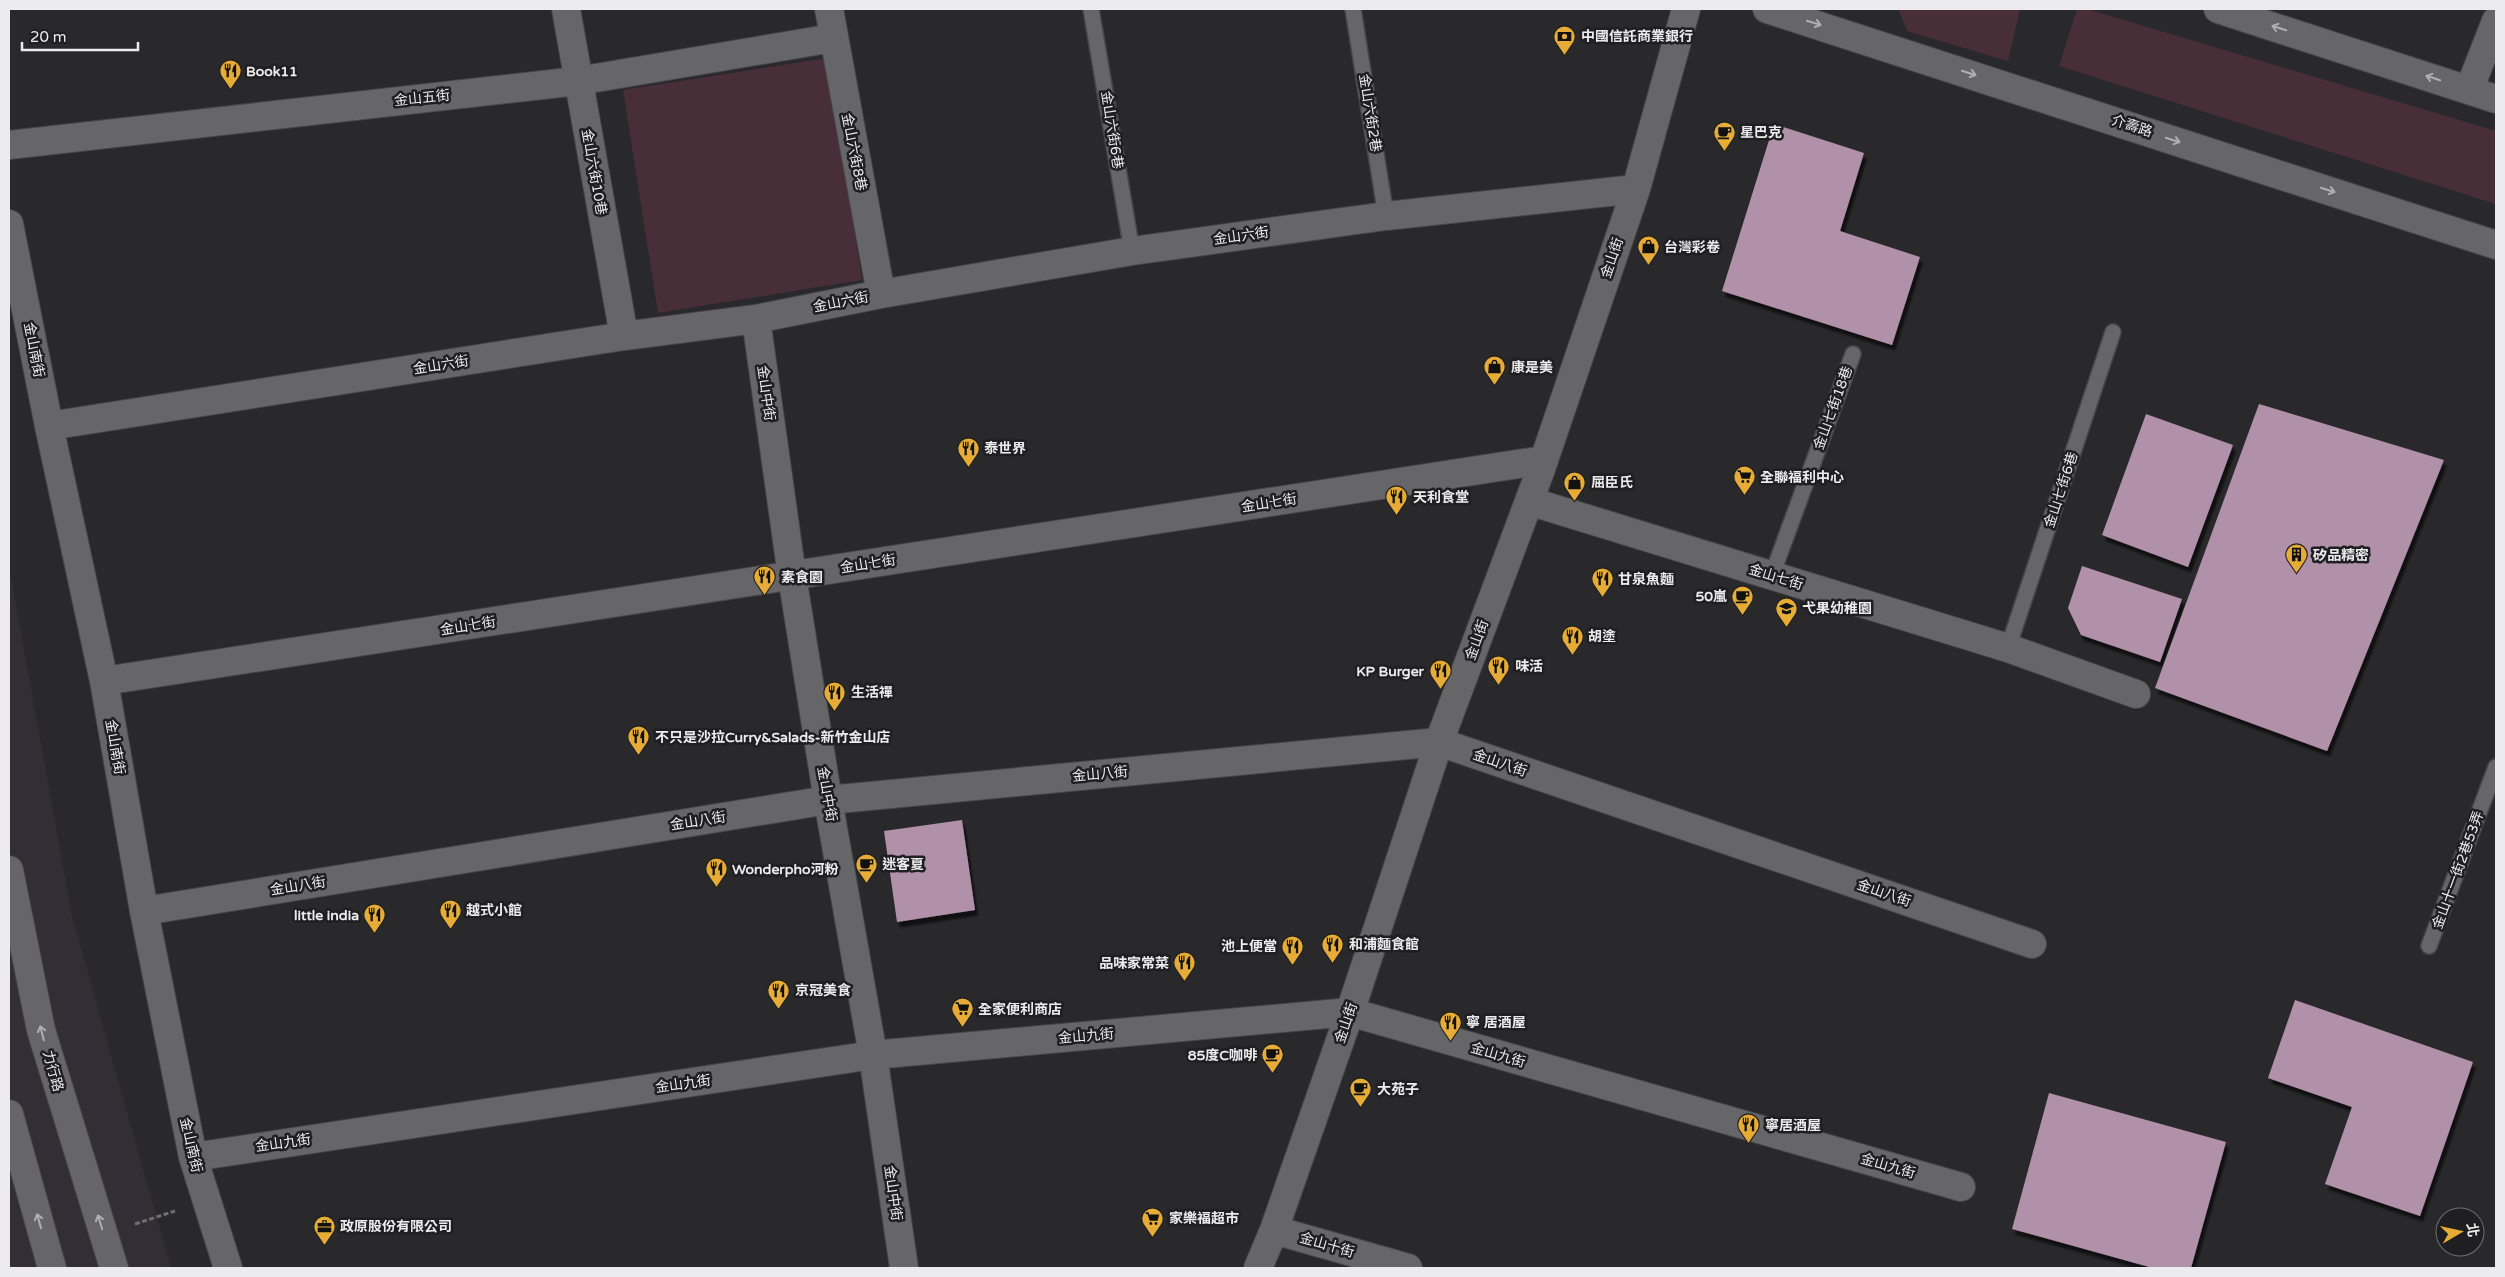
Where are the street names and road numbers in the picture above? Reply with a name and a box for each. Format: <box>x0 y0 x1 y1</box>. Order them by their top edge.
street label: 金山六街2巷 <box>1355 73 1385 153</box>
street label: 金山五街 <box>393 87 451 109</box>
street label: 金山六街6巷 <box>1097 90 1127 170</box>
street label: 介壽路 <box>2109 111 2155 141</box>
street label: 金山六街8巷 <box>838 112 870 192</box>
street label: 金山六街10巷 <box>578 127 610 217</box>
street label: 金山六街 <box>1212 224 1270 248</box>
street label: 金山街 <box>1597 235 1627 281</box>
street label: 金山六街 <box>812 288 870 316</box>
street label: 金山南街 <box>20 321 48 379</box>
street label: 金山六街 <box>412 352 470 378</box>
street label: 金山中街 <box>754 364 778 422</box>
street label: 金山七街18巷 <box>1810 364 1856 452</box>
street label: 金山七街6巷 <box>2041 450 2081 530</box>
street label: 金山七街 <box>1240 490 1298 516</box>
street label: 金山七街 <box>839 551 897 577</box>
street label: 金山七街 <box>1747 561 1805 593</box>
street label: 金山七街 <box>439 613 497 639</box>
street label: 金山街 <box>1462 617 1492 663</box>
street label: 金山南街 <box>102 718 128 776</box>
street label: 金山八街 <box>1471 746 1529 780</box>
street label: 金山八街 <box>1071 763 1129 785</box>
street label: 金山中街 <box>814 765 840 823</box>
street label: 金山八街 <box>669 808 727 834</box>
street label: 金山十一街2巷53弄 <box>2429 809 2487 931</box>
street label: 金山八街 <box>269 873 327 899</box>
street label: 金山八街 <box>1855 876 1913 910</box>
street label: 金山街 <box>1331 1000 1361 1046</box>
street label: 金山九街 <box>1057 1025 1115 1047</box>
street label: 金山九街 <box>1469 1039 1527 1071</box>
street label: 力行路 <box>39 1048 67 1094</box>
street label: 金山九街 <box>654 1072 712 1096</box>
street label: 金山南街 <box>176 1116 206 1174</box>
street label: 金山九街 <box>254 1131 312 1155</box>
street label: 金山九街 <box>1859 1150 1917 1182</box>
street label: 金山中街 <box>881 1164 905 1222</box>
street label: 金山十街 <box>1298 1229 1356 1261</box>

